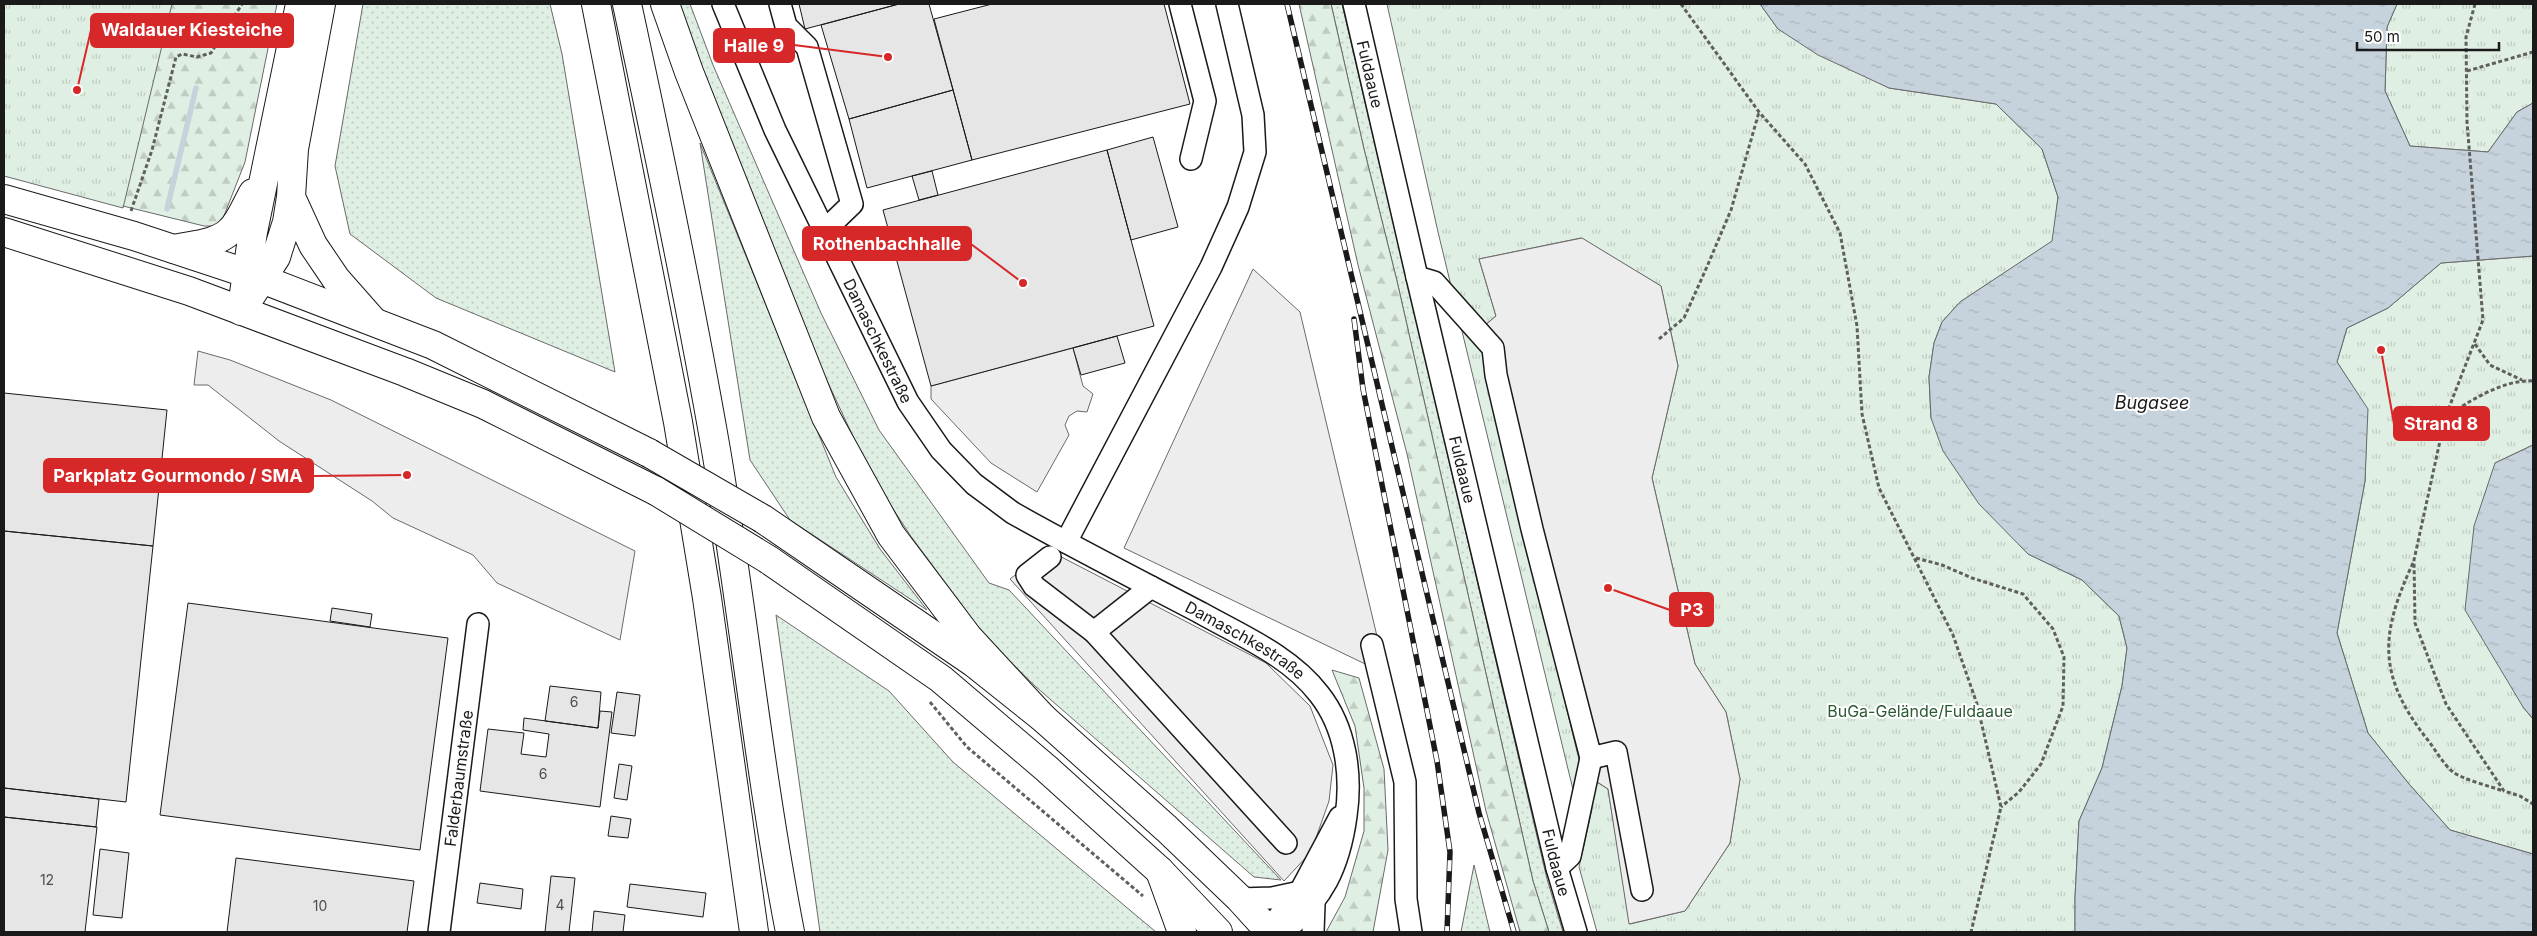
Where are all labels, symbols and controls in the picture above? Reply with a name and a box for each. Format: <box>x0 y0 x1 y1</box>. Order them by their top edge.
callout: Waldauer Kiesteiche <box>91 14 293 47</box>
text: Waldauer Kiesteiche <box>101 19 283 40</box>
scale bar <box>2357 20 2500 52</box>
text: 50 m <box>2364 27 2400 46</box>
callout: Halle 9 <box>714 29 794 62</box>
text: Halle 9 <box>724 35 784 56</box>
street label: Fuldaaue <box>1353 38 1388 110</box>
callout: Rothenbachhalle <box>803 227 971 260</box>
text: Rothenbachhalle <box>813 233 961 254</box>
street label: Damaschkestraße <box>839 275 917 406</box>
water label: Bugasee <box>2115 392 2189 413</box>
callout: Strand 8 <box>2394 407 2489 440</box>
text: Strand 8 <box>2404 413 2478 434</box>
street label: Fuldaaue <box>1445 434 1480 505</box>
callout: Parkplatz Gourmondo / SMA <box>44 459 313 492</box>
text: Parkplatz Gourmondo / SMA <box>53 465 303 486</box>
callout: P3 <box>1670 593 1713 626</box>
street label: Damaschkestraße <box>1182 597 1309 683</box>
text: P3 <box>1680 599 1704 620</box>
house number: 6 <box>570 693 578 710</box>
park label: BuGa-Gelände/Fuldaaue <box>1827 701 2013 721</box>
street label: Falderbaumstraße <box>440 709 477 848</box>
house number: 6 <box>539 765 547 782</box>
street label: Fuldaaue <box>1538 827 1575 899</box>
house number: 12 <box>40 871 54 888</box>
house number: 4 <box>555 896 565 913</box>
house number: 10 <box>313 897 327 914</box>

